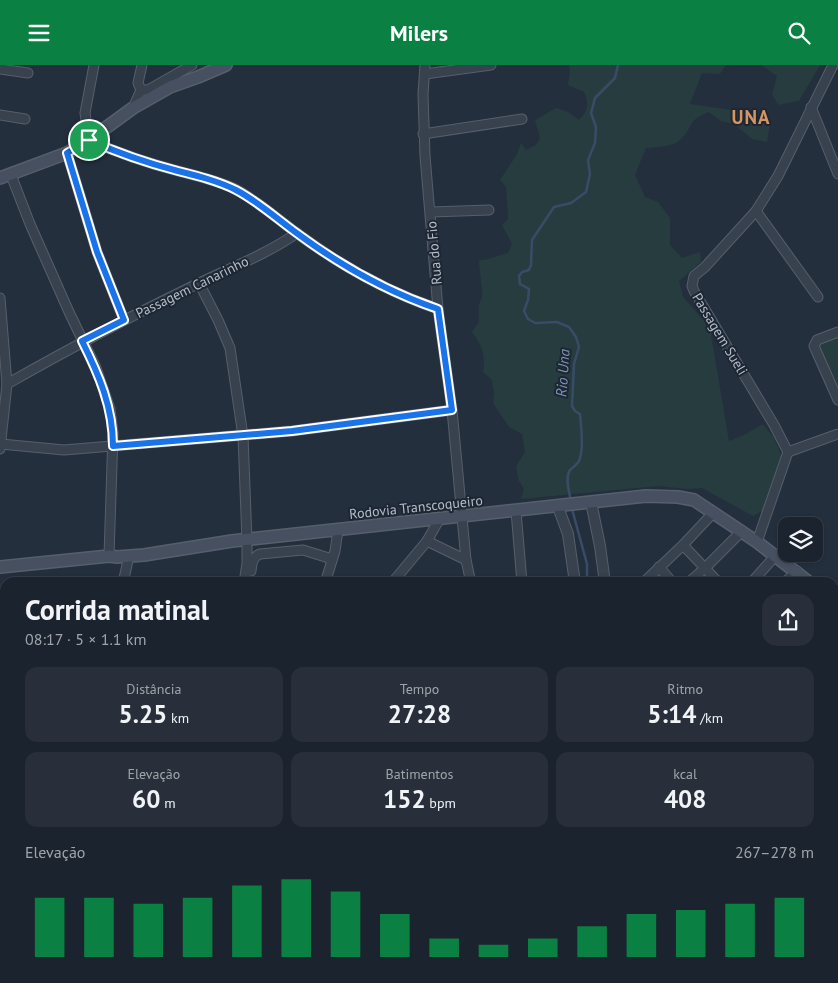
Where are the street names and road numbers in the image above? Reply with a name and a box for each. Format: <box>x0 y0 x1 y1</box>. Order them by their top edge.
street label: Rua do Fio <box>422 220 446 286</box>
street label: Passagem Canarinho <box>133 252 251 322</box>
street label: Passagem Sueli <box>688 290 752 378</box>
street label: Rodovia Transcoqueiro <box>348 491 484 523</box>

